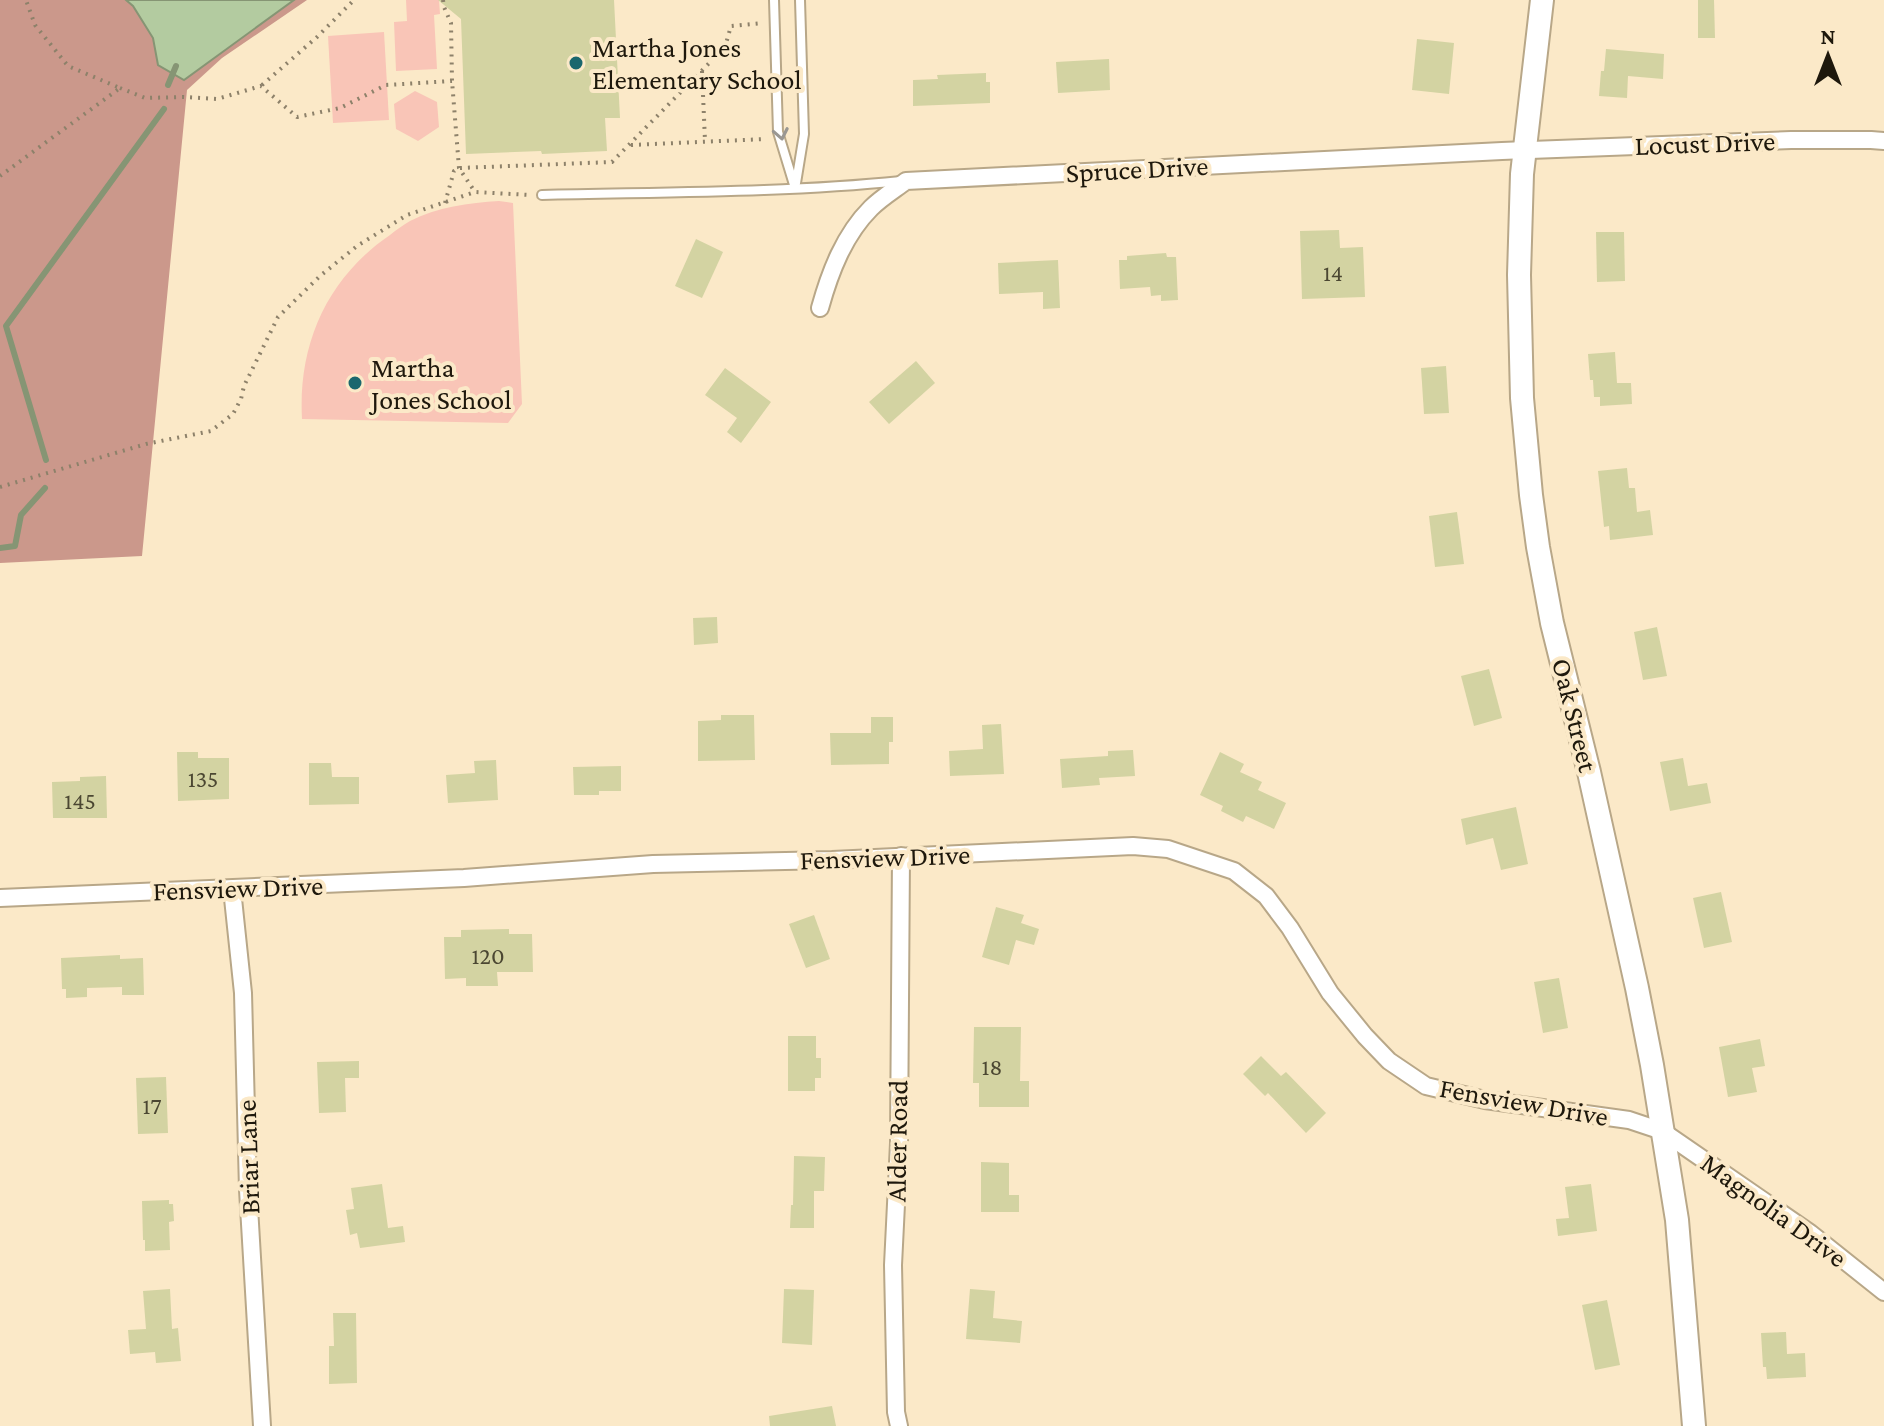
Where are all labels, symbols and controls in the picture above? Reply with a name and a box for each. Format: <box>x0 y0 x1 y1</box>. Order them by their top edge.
north arrow <box>1788 16 1868 96</box>
text: N <box>1821 24 1836 49</box>
place label: Martha Jones Elementary School <box>592 32 802 95</box>
marker: Martha Jones Elementary School <box>567 54 585 72</box>
street label: Locust Drive <box>1634 125 1776 161</box>
one-way arrow <box>771 127 788 140</box>
street label: Spruce Drive <box>1065 150 1209 188</box>
house number: 14 <box>1323 259 1343 286</box>
place label: Martha Jones School <box>368 352 512 415</box>
marker: Martha Jones School <box>346 374 364 392</box>
street label: Oak Street <box>1546 655 1604 776</box>
house number: 135 <box>188 765 218 792</box>
house number: 145 <box>64 787 96 814</box>
street label: Fensview Drive <box>799 839 971 875</box>
street label: Fensview Drive <box>152 870 324 906</box>
house number: 120 <box>472 942 504 969</box>
house number: 18 <box>982 1053 1002 1080</box>
street label: Fensview Drive <box>1437 1072 1611 1132</box>
street label: Alder Road <box>880 1079 914 1202</box>
house number: 17 <box>142 1092 162 1119</box>
street label: Briar Lane <box>231 1099 265 1215</box>
street label: Magnolia Drive <box>1695 1147 1853 1273</box>

